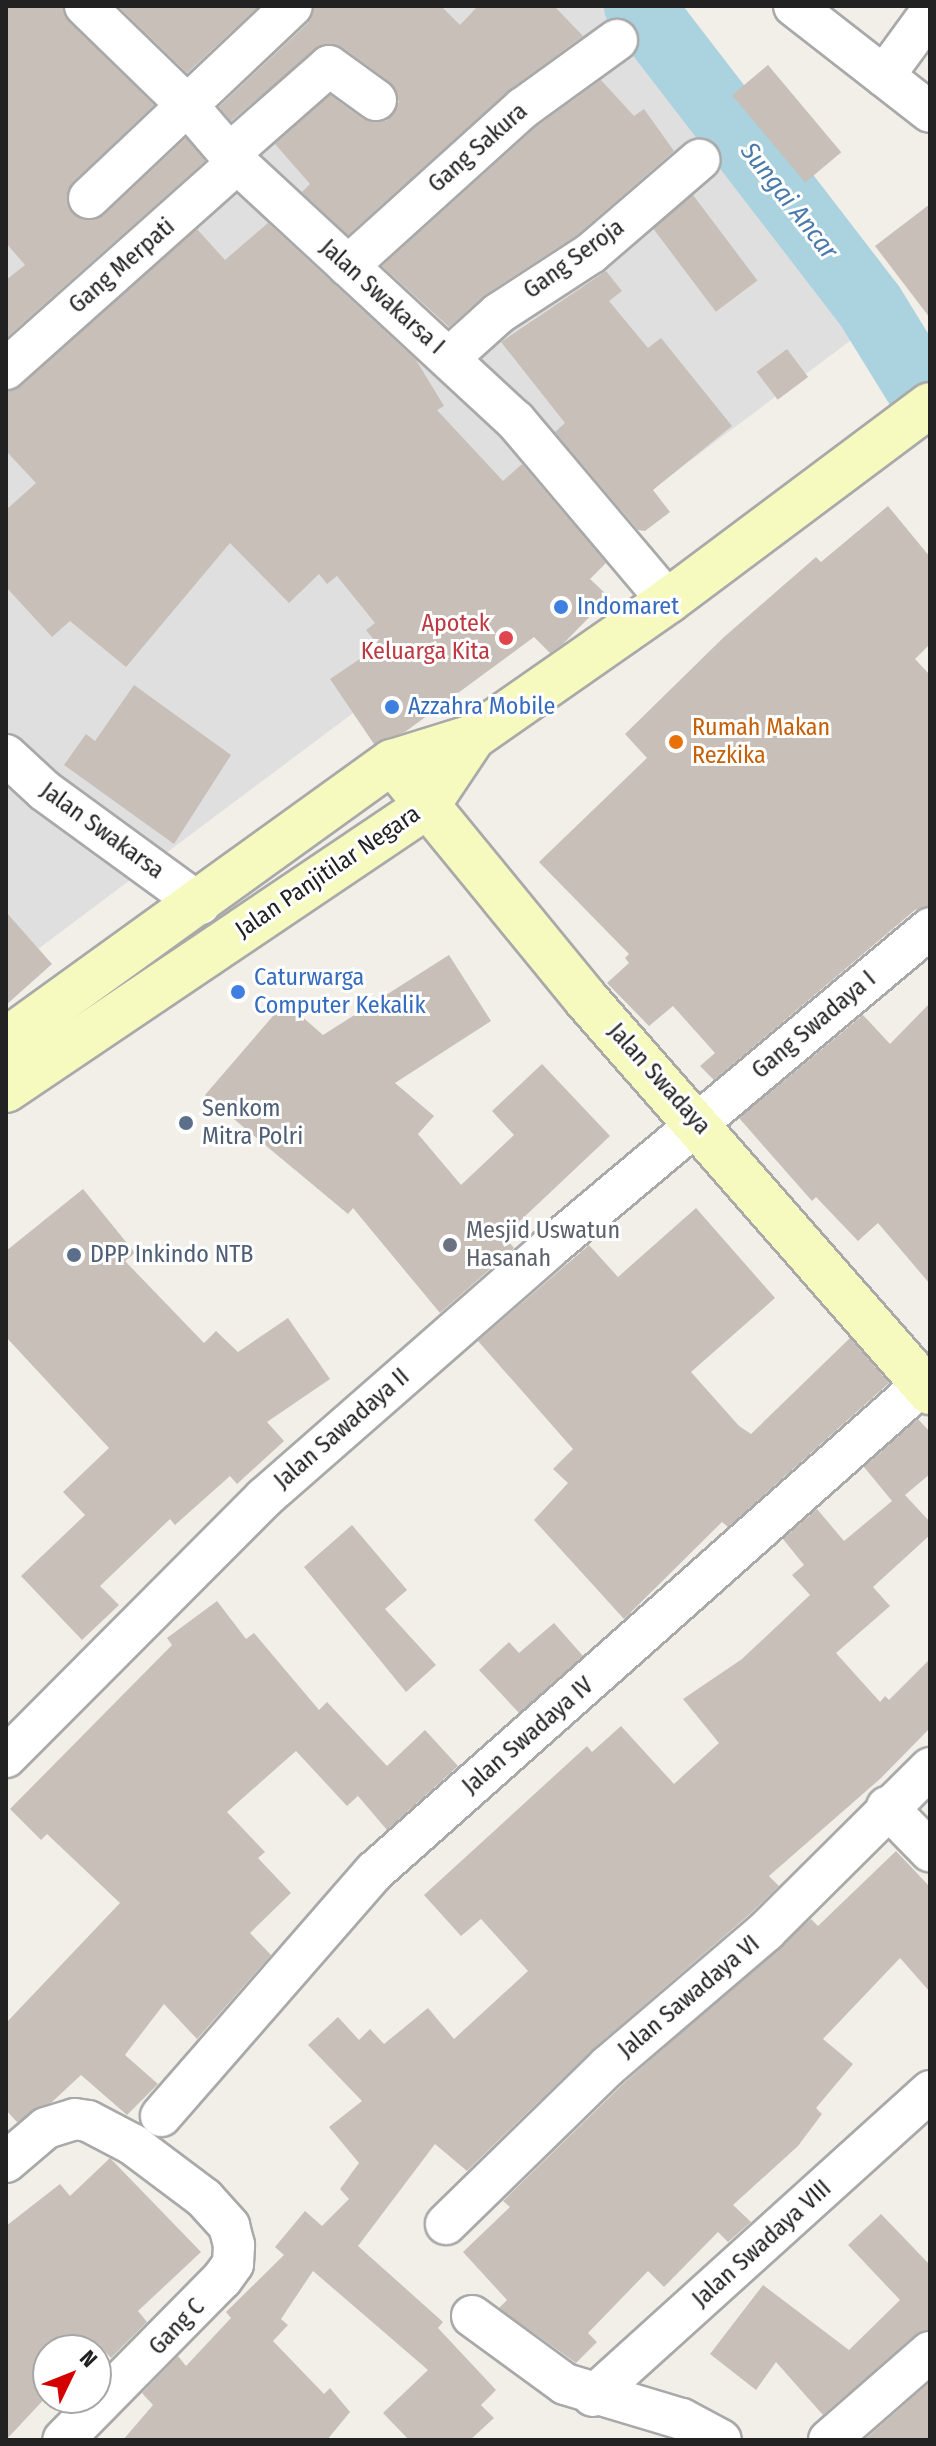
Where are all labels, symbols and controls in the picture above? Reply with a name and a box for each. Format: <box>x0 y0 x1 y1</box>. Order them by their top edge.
street label: Gang Sakura <box>423 97 533 199</box>
water label: Sungai Ancar <box>734 136 844 266</box>
street label: Gang Merpati <box>63 212 181 320</box>
street label: Gang Seroja <box>518 213 630 305</box>
street label: Jalan Swakarsa I <box>314 234 450 360</box>
place label: Indomaret <box>577 593 679 621</box>
marker: Indomaret <box>552 598 570 616</box>
place label: Apotek Keluarga Kita <box>361 610 490 666</box>
marker: Apotek Keluarga Kita <box>497 629 515 647</box>
place label: Azzahra Mobile <box>408 693 555 721</box>
marker: Azzahra Mobile <box>383 698 401 716</box>
place label: Rumah Makan Rezkika <box>692 714 830 770</box>
marker: Rumah Makan Rezkika <box>667 733 685 751</box>
street label: Jalan Swakarsa <box>35 776 169 886</box>
street label: Jalan Panjitilar Negara <box>230 800 426 944</box>
place label: Caturwarga Computer Kekalik <box>254 964 426 1020</box>
street label: Gang Swadaya I <box>746 965 882 1085</box>
marker: Caturwarga Computer Kekalik <box>229 983 247 1001</box>
street label: Jalan Swadaya <box>602 1017 716 1141</box>
place label: Senkom Mitra Polri <box>202 1095 303 1151</box>
marker: Senkom Mitra Polri <box>177 1114 195 1132</box>
place label: Mesjid Uswatun Hasanah <box>466 1217 620 1273</box>
marker: Mesjid Uswatun Hasanah <box>441 1236 459 1254</box>
place label: DPP Inkindo NTB <box>90 1241 253 1269</box>
marker: DPP Inkindo NTB <box>65 1246 83 1264</box>
street label: Jalan Sawadaya II <box>269 1362 415 1496</box>
street label: Jalan Swadaya IV <box>457 1671 599 1801</box>
street label: Jalan Sawadaya VI <box>612 1930 766 2064</box>
street label: Jalan Swadaya VIII <box>687 2174 837 2314</box>
street label: Gang C <box>143 2293 211 2361</box>
north arrow <box>32 2334 112 2414</box>
text: N <box>74 2345 103 2373</box>

